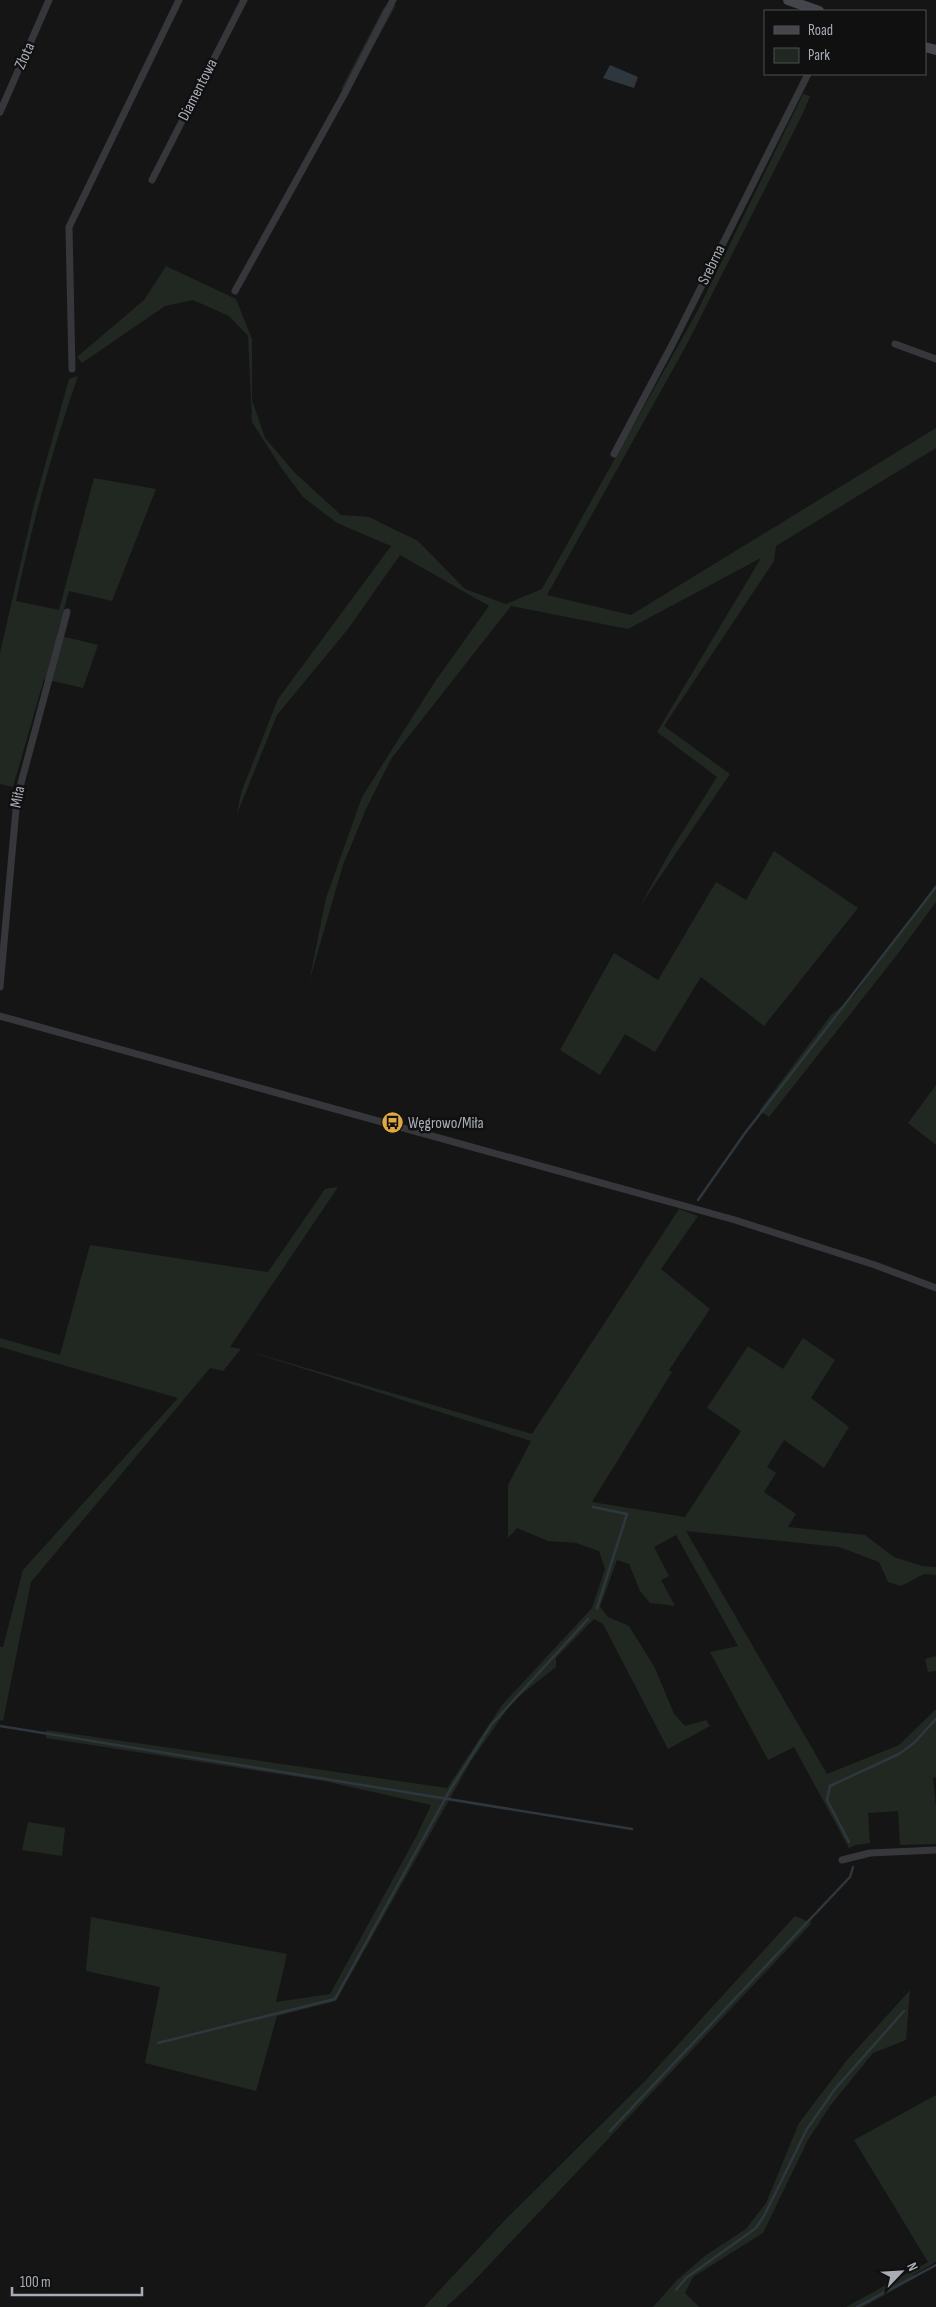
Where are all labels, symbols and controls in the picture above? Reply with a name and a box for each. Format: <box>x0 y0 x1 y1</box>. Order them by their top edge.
legend <box>764 10 926 75</box>
text: Road <box>808 21 833 40</box>
street label: Złota <box>11 40 39 72</box>
text: Park <box>808 46 830 65</box>
street label: Diamentowa <box>174 56 222 124</box>
street label: Srebrna <box>694 242 730 288</box>
street label: Miła <box>7 785 29 809</box>
bus stop icon: Węgrowo/Miła <box>380 1111 404 1135</box>
place label: Węgrowo/Miła <box>408 1114 484 1133</box>
north arrow <box>876 2247 926 2297</box>
text: N <box>903 2260 922 2274</box>
scale bar <box>12 2264 142 2296</box>
text: 100 m <box>20 2273 51 2292</box>

